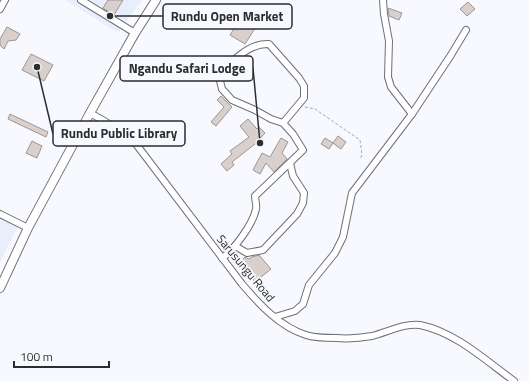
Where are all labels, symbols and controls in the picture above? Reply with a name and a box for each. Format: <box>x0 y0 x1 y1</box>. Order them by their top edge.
callout: Rundu Open Market <box>163 4 292 29</box>
text: Rundu Open Market <box>171 6 283 26</box>
callout: Ngandu Safari Lodge <box>120 56 253 81</box>
text: Ngandu Safari Lodge <box>129 58 246 78</box>
callout: Rundu Public Library <box>53 121 185 146</box>
text: Rundu Public Library <box>61 123 178 143</box>
street label: Sarusungu Road <box>212 230 280 306</box>
scale bar <box>14 343 109 369</box>
text: 100 m <box>20 347 53 366</box>

